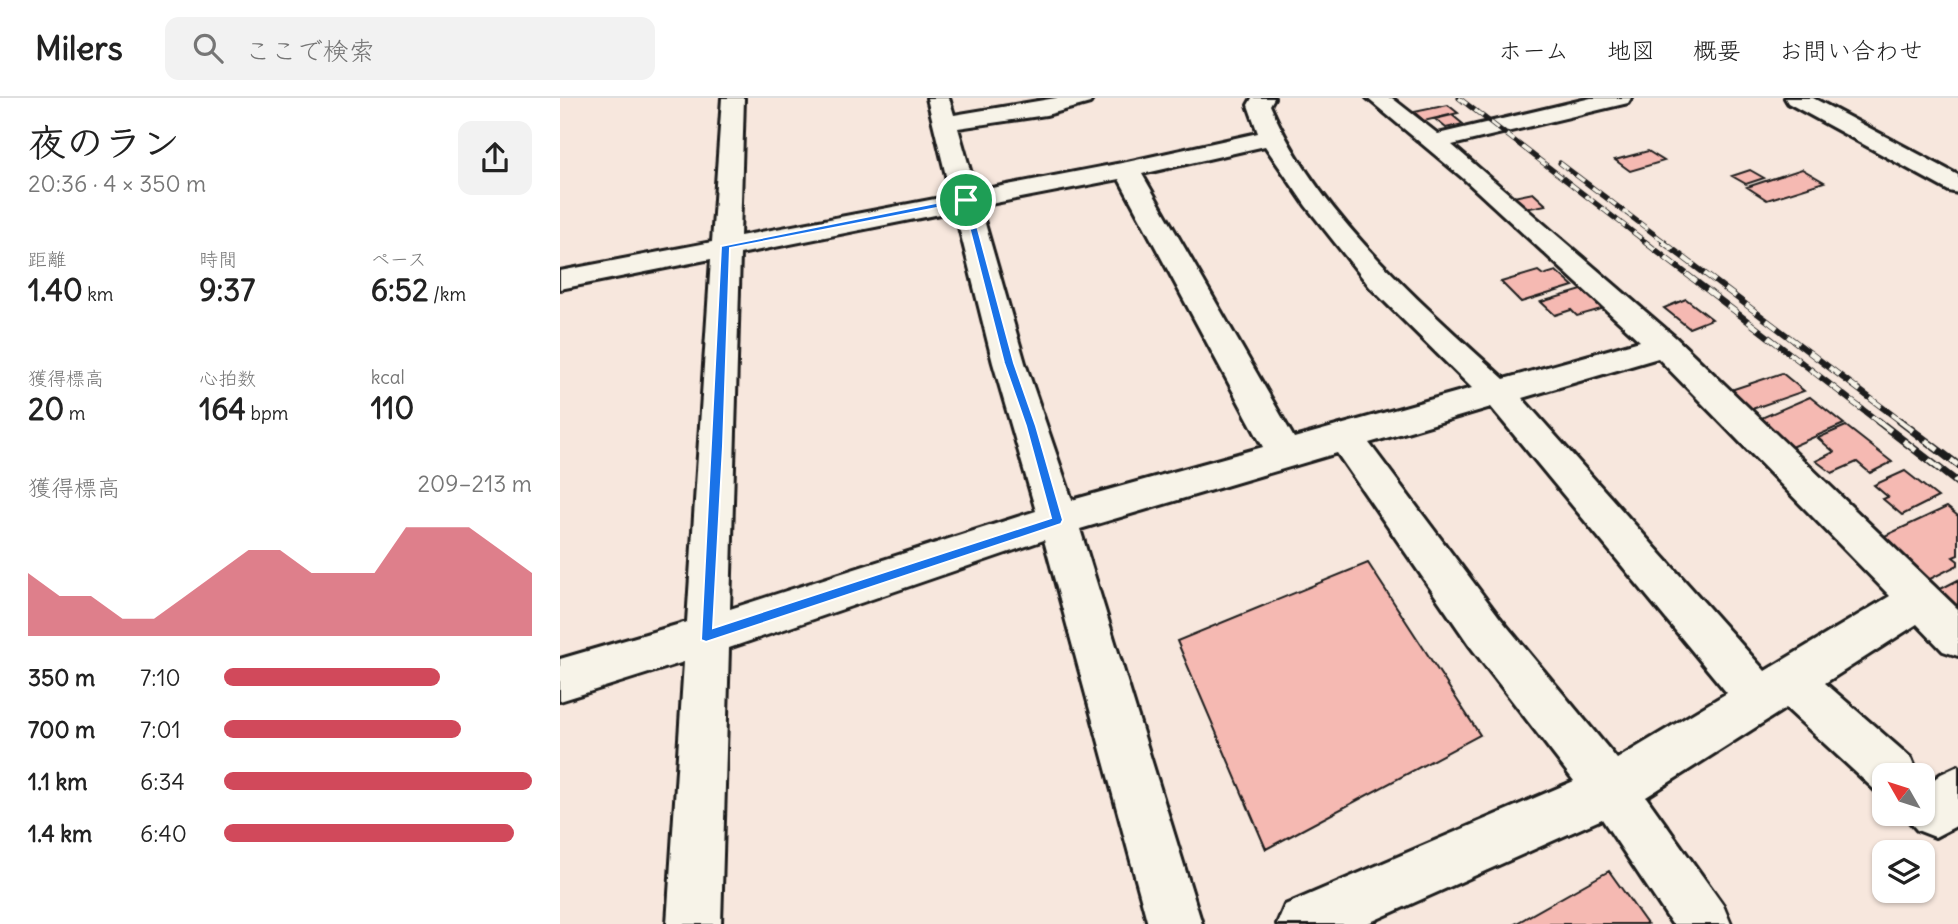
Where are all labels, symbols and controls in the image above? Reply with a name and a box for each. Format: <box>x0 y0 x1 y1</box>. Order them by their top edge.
search box <box>165 17 655 80</box>
text: Milers <box>35 27 123 69</box>
icon: search <box>189 29 227 67</box>
text: ここで検索 <box>245 34 375 67</box>
text: ホーム <box>1498 35 1569 65</box>
text: 地図 <box>1607 35 1655 65</box>
text: 概要 <box>1693 35 1741 65</box>
text: お問い合わせ <box>1779 35 1923 65</box>
text: 夜のラン <box>28 119 180 166</box>
button: share <box>458 121 532 195</box>
text: 20:36 · 4 × 350 m <box>28 169 206 198</box>
pin <box>936 170 996 230</box>
icon: arrive <box>947 181 985 219</box>
text: 距離 <box>28 247 66 271</box>
text: 時間 <box>199 247 237 271</box>
text: ペース <box>371 247 427 271</box>
text: 1.40 <box>28 271 83 309</box>
text: 9:37 <box>199 271 255 309</box>
text: 6:52 <box>371 271 428 309</box>
text: km <box>83 282 114 306</box>
text: /km <box>428 282 466 306</box>
text: kcal <box>371 365 405 389</box>
text: 獲得標高 <box>28 366 104 390</box>
text: 心拍数 <box>199 366 256 390</box>
text: 110 <box>371 389 414 427</box>
text: 20 <box>28 390 64 428</box>
text: 164 <box>199 390 246 428</box>
text: m <box>64 401 85 425</box>
text: bpm <box>246 401 288 425</box>
text: 209–213 m <box>418 469 532 498</box>
text: 獲得標高 <box>28 473 120 502</box>
text: 350 m <box>28 663 95 692</box>
text: 7:10 <box>140 663 181 692</box>
text: 700 m <box>28 715 95 744</box>
text: 7:01 <box>140 715 181 744</box>
north arrow <box>1872 763 1936 826</box>
map controls <box>1872 763 1935 903</box>
text: 1.1 km <box>28 767 87 796</box>
text: 6:34 <box>140 767 185 796</box>
text: 1.4 km <box>28 819 92 848</box>
text: 6:40 <box>140 819 187 848</box>
button: layers <box>1872 840 1935 903</box>

